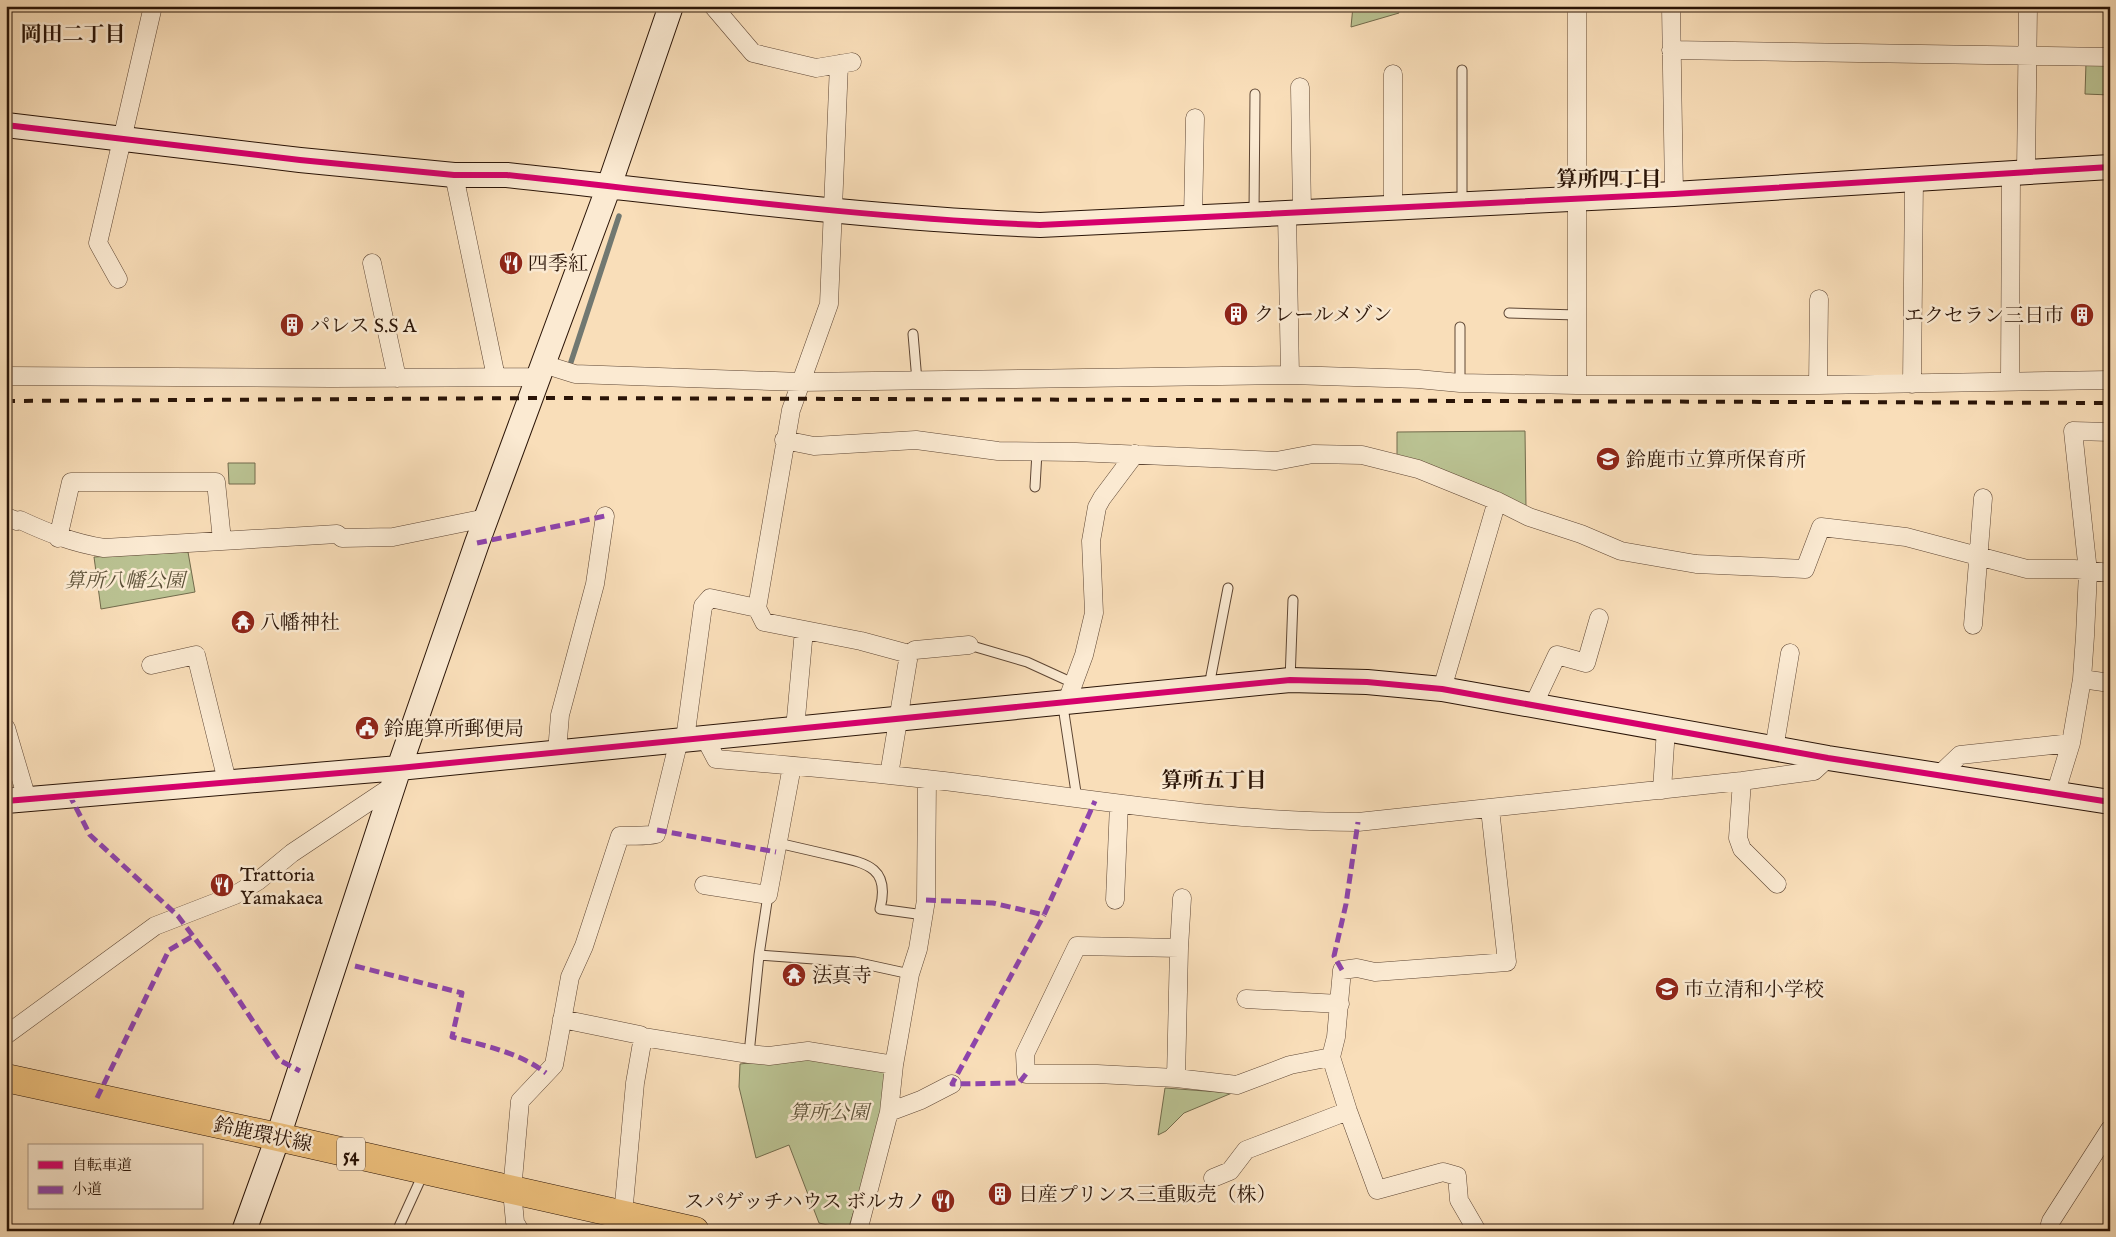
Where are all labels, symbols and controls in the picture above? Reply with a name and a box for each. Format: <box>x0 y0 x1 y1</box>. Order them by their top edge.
district label: 岡田二丁目 <box>21 22 126 49</box>
district label: 算所四丁目 <box>1557 167 1662 194</box>
restaurant icon: 四季紅 <box>498 250 524 276</box>
place label: 四季紅 <box>528 252 588 277</box>
building icon: クレールメゾン <box>1223 301 1249 327</box>
building icon: エクセラン三日市 <box>2069 302 2095 328</box>
place label: クレールメゾン <box>1254 303 1392 328</box>
place label: エクセラン三日市 <box>1904 304 2064 329</box>
building icon: パレス S.S A <box>279 312 305 338</box>
place label: パレス S.S A <box>310 314 417 339</box>
school or university icon: 鈴鹿市立算所保育所 <box>1595 446 1621 472</box>
place label: 鈴鹿市立算所保育所 <box>1626 448 1806 473</box>
park label: 算所八幡公園 <box>65 569 188 594</box>
temple icon: 八幡神社 <box>230 609 256 635</box>
place label: 八幡神社 <box>260 611 340 636</box>
public building icon: 鈴鹿算所郵便局 <box>354 715 380 741</box>
place label: 鈴鹿算所郵便局 <box>384 717 524 742</box>
district label: 算所五丁目 <box>1162 768 1267 795</box>
place label: Trattoria Yamakaea <box>240 863 323 911</box>
restaurant icon: Trattoria Yamakaea <box>209 872 235 898</box>
temple icon: 法真寺 <box>781 962 807 988</box>
place label: 法真寺 <box>812 964 872 989</box>
school or university icon: 市立清和小学校 <box>1654 976 1680 1002</box>
place label: 市立清和小学校 <box>1684 978 1824 1003</box>
park label: 算所公園 <box>789 1101 872 1126</box>
street label: 鈴鹿環状線 <box>211 1113 314 1158</box>
road number: 54 <box>337 1138 365 1170</box>
legend <box>28 1144 202 1210</box>
text: 自転車道 <box>72 1156 132 1175</box>
text: 小道 <box>72 1180 102 1199</box>
building icon: 日産プリンス三重販売（株） <box>987 1181 1013 1207</box>
place label: 日産プリンス三重販売（株） <box>1018 1183 1277 1208</box>
restaurant icon: スパゲッチハウス ボルカノ <box>930 1188 956 1214</box>
place label: スパゲッチハウス ボルカノ <box>684 1190 926 1215</box>

